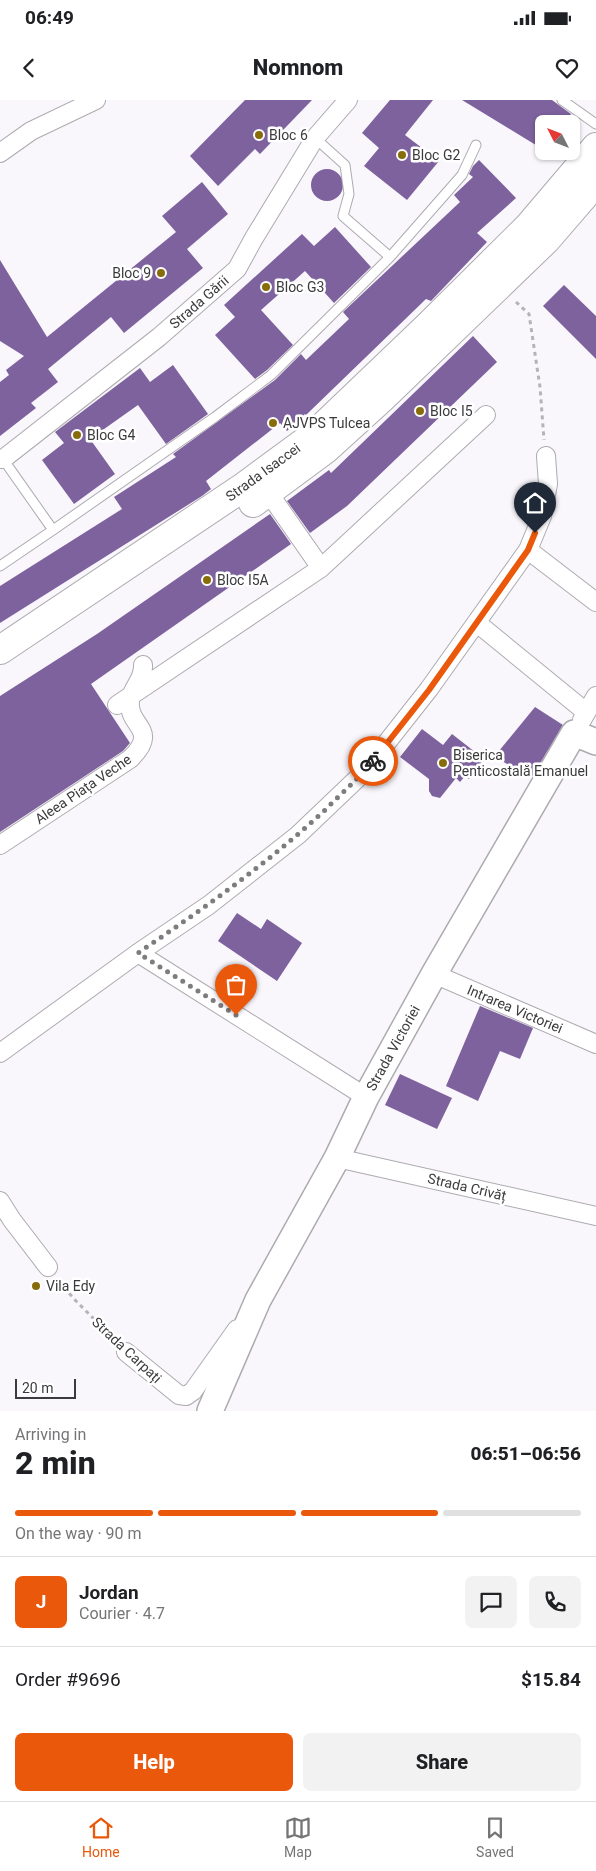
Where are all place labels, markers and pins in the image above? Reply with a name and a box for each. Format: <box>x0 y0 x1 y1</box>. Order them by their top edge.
place label: Bloc 6 <box>269 127 308 143</box>
marker: Bloc 6 <box>253 129 265 141</box>
place label: Bloc G2 <box>412 147 460 163</box>
marker: Bloc G2 <box>396 149 408 161</box>
place label: Bloc 9 <box>112 265 151 281</box>
marker: Bloc 9 <box>155 267 167 279</box>
place label: Bloc G3 <box>276 279 324 295</box>
marker: Bloc G3 <box>260 281 272 293</box>
place label: Bloc I5 <box>430 403 473 419</box>
marker: Bloc I5 <box>414 405 426 417</box>
place label: AJVPS Tulcea <box>283 415 370 431</box>
marker: AJVPS Tulcea <box>267 417 279 429</box>
place label: Bloc G4 <box>87 427 135 443</box>
marker: Bloc G4 <box>71 429 83 441</box>
pin <box>514 482 556 533</box>
place label: Bloc I5A <box>217 572 269 588</box>
marker: Bloc I5A <box>201 574 213 586</box>
place label: Biserica Penticostală Emanuel <box>453 747 588 779</box>
marker: Biserica Penticostală Emanuel <box>437 757 449 769</box>
pin <box>215 964 257 1015</box>
place label: Vila Edy <box>46 1278 96 1294</box>
marker: Vila Edy <box>30 1280 42 1292</box>

